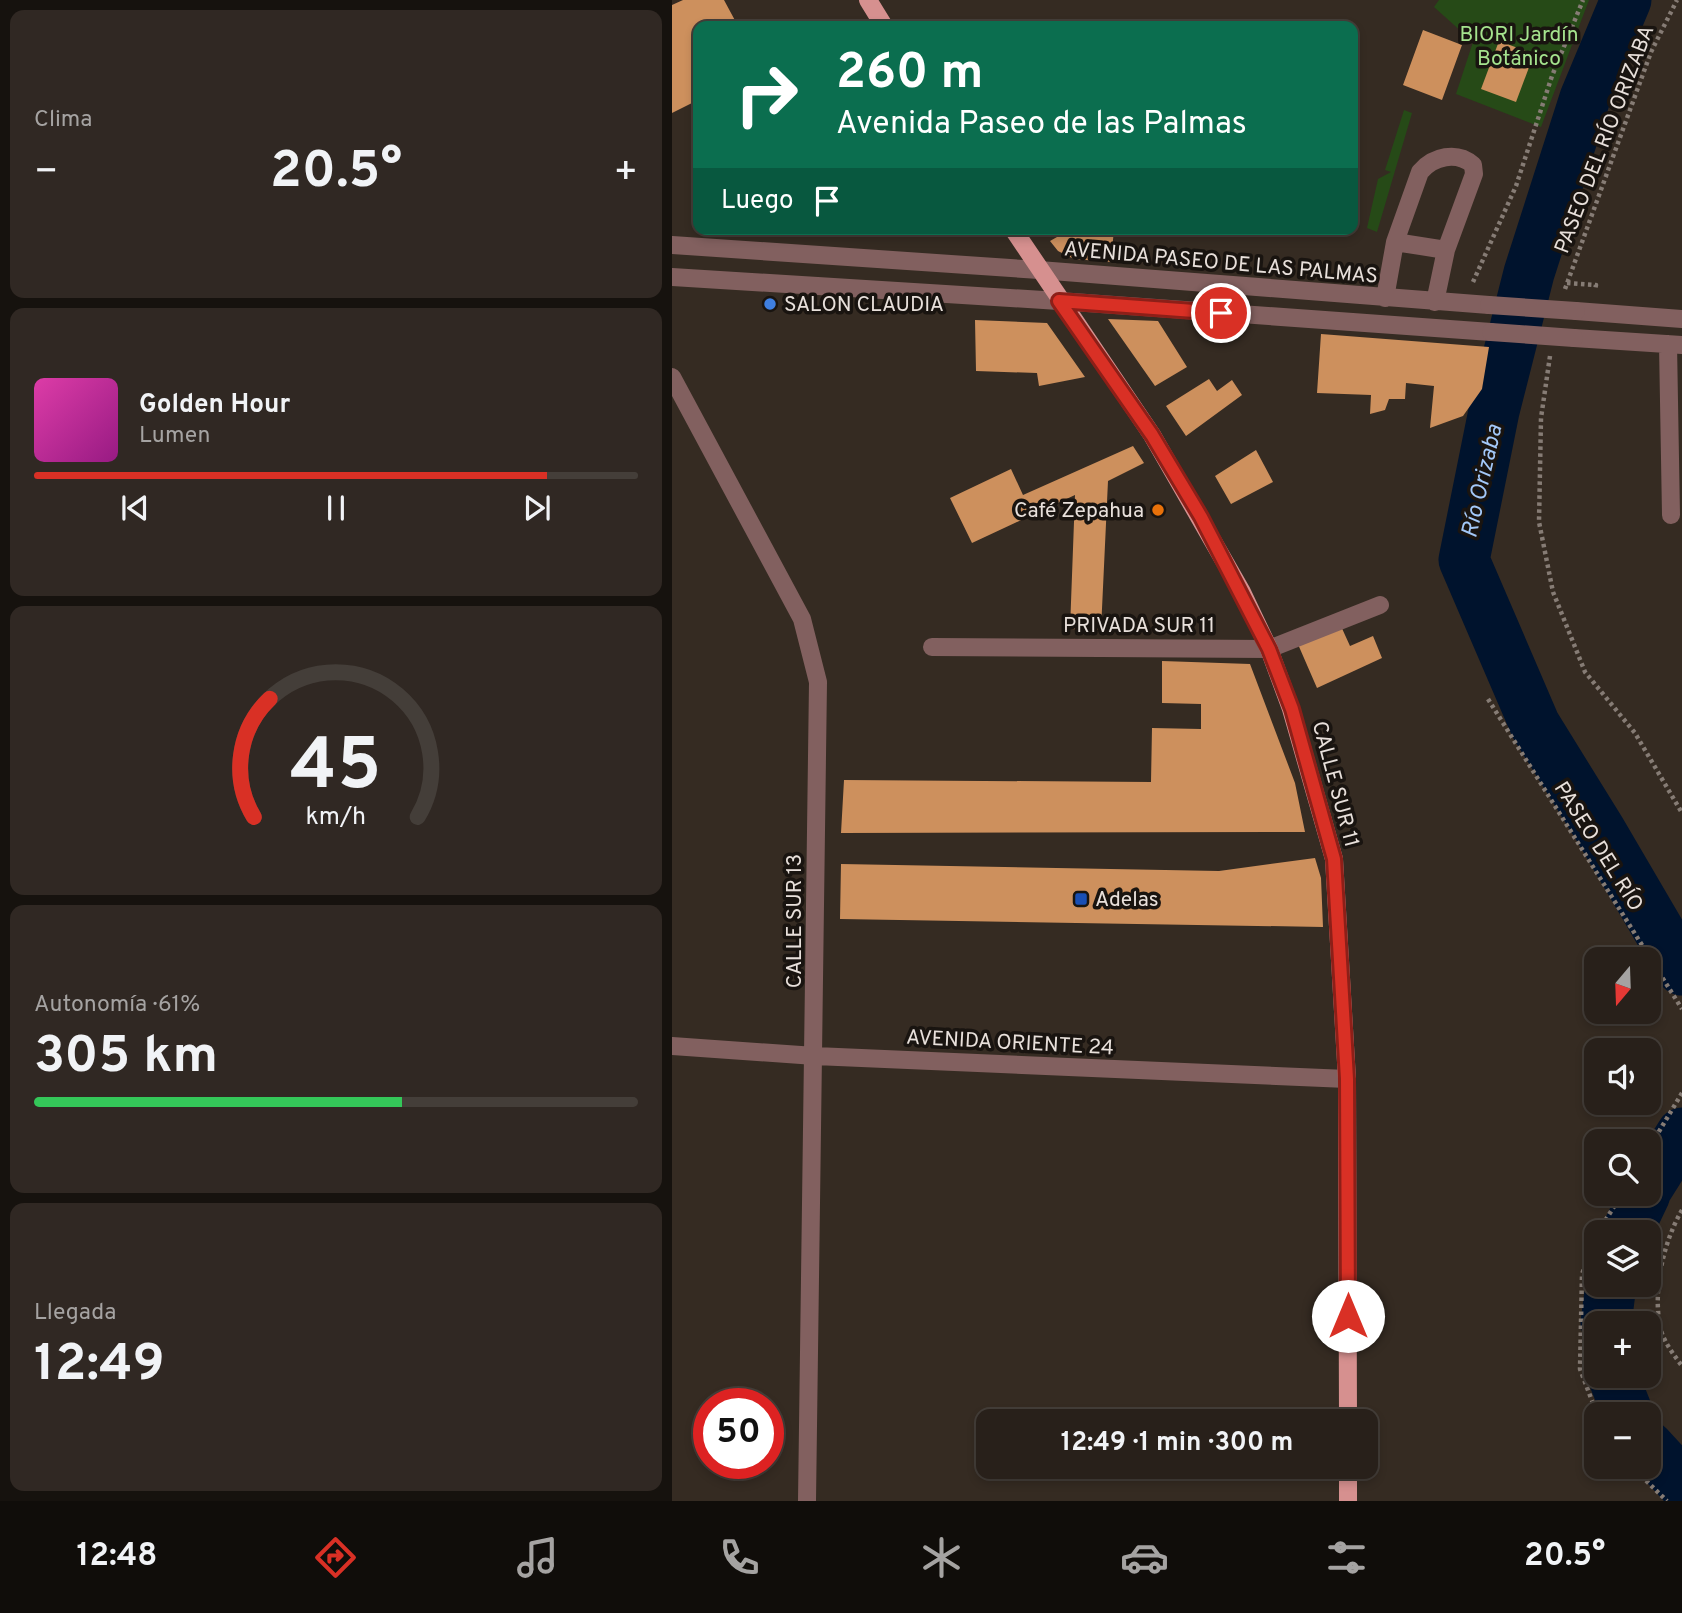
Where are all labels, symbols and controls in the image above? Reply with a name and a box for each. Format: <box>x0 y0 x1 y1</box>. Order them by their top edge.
street label: PASEO DEL RÍO ORIZABA <box>1548 21 1661 258</box>
park label: BIORI Jardín Botánico <box>1459 22 1579 73</box>
text: 260 m <box>836 44 983 106</box>
icon: right <box>721 49 812 140</box>
text: Avenida Paseo de las Palmas <box>836 105 1247 145</box>
text: Clima <box>34 106 92 135</box>
text: 20.5° <box>270 140 402 206</box>
text: − <box>34 149 59 198</box>
text: + <box>613 149 638 198</box>
icon: arrive <box>808 182 846 220</box>
text: Luego <box>721 185 794 218</box>
street label: AVENIDA PASEO DE LAS PALMAS <box>1063 236 1379 291</box>
pin <box>1191 283 1251 343</box>
place label: SALON CLAUDIA <box>784 292 944 319</box>
icon: arrive <box>1202 294 1240 332</box>
marker: SALON CLAUDIA <box>762 296 778 312</box>
text: Golden Hour <box>139 389 290 422</box>
text: Lumen <box>139 422 210 451</box>
water label: Río Orizaba <box>1456 422 1511 541</box>
icon: previous <box>116 489 154 527</box>
icon: pause <box>317 489 355 527</box>
icon: next <box>518 489 556 527</box>
place label: Café Zepahua <box>1014 498 1144 525</box>
marker: Café Zepahua <box>1150 502 1166 518</box>
street label: PRIVADA SUR 11 <box>1063 613 1215 640</box>
street label: CALLE SUR 11 <box>1305 718 1364 850</box>
text: 45 <box>290 723 382 815</box>
street label: PASEO DEL RÍO <box>1547 776 1649 917</box>
text: km/h <box>306 801 366 833</box>
street label: CALLE SUR 13 <box>782 854 809 988</box>
place label: Adelas <box>1095 887 1159 914</box>
marker: Adelas <box>1073 891 1089 907</box>
north arrow <box>1584 947 1661 1024</box>
map controls <box>1584 947 1661 1479</box>
text: Autonomía · 61% <box>34 991 200 1020</box>
text: 305 km <box>34 1025 218 1091</box>
street label: AVENIDA ORIENTE 24 <box>905 1025 1115 1062</box>
button: sound <box>1584 1038 1661 1115</box>
button: search <box>1584 1129 1661 1206</box>
button: layers <box>1584 1220 1661 1297</box>
position arrow <box>1311 1279 1385 1353</box>
text: Llegada <box>34 1299 116 1328</box>
button: + <box>1584 1311 1661 1388</box>
text: 12:49 <box>34 1333 165 1399</box>
speed limit sign: 50 <box>693 1388 784 1479</box>
button: − <box>1584 1402 1661 1479</box>
text: 12:49 · 1 min · 300 m <box>1061 1427 1293 1460</box>
icon: directions <box>311 1533 360 1582</box>
icon: music <box>513 1533 562 1582</box>
icon: phone <box>715 1533 764 1582</box>
icon: climate <box>917 1533 966 1582</box>
icon: car <box>1120 1533 1169 1582</box>
icon: filters <box>1322 1533 1371 1582</box>
text: 12:48 <box>77 1537 157 1577</box>
text: 20.5° <box>1524 1537 1605 1577</box>

